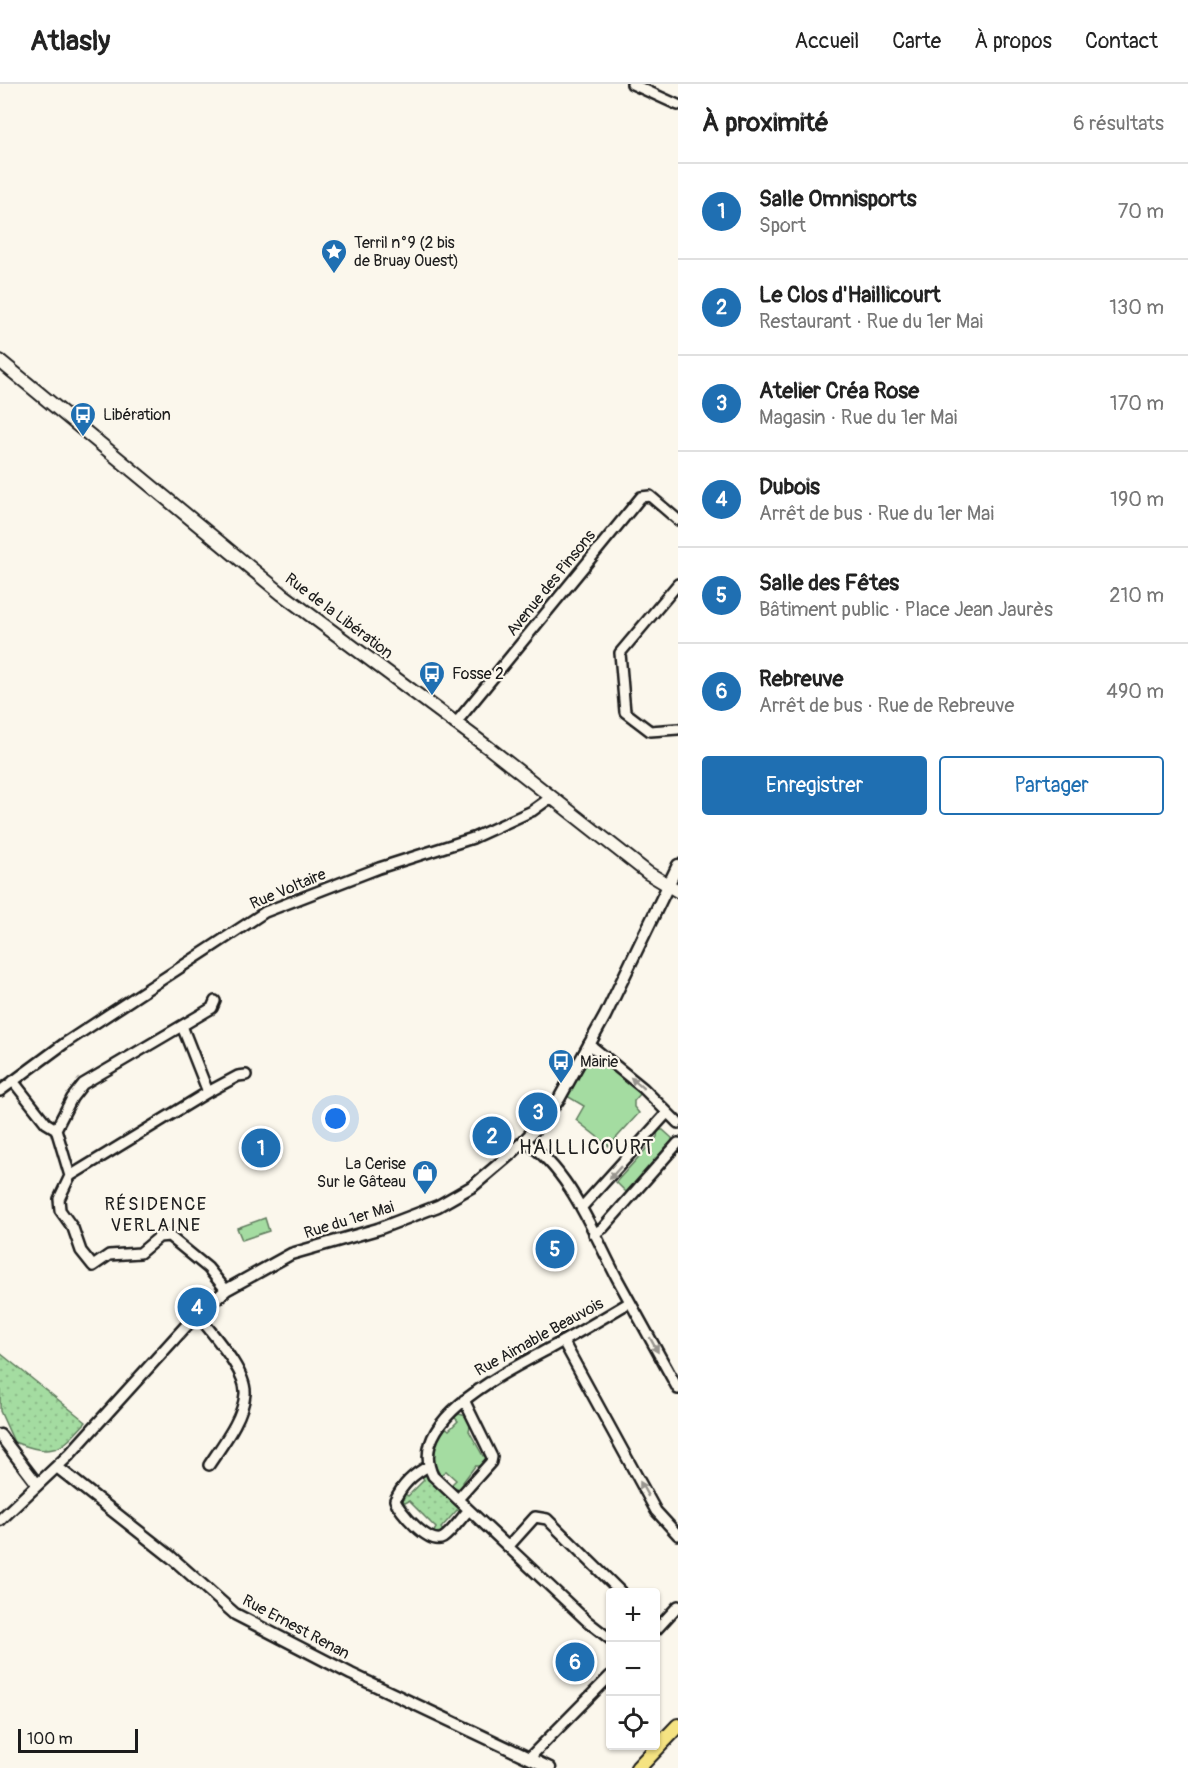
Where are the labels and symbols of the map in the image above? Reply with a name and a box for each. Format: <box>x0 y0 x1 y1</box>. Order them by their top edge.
place label: Terril n°9 (2 bis de Bruay Ouest) <box>354 233 459 271</box>
place icon: Terril n°9 (2 bis de Bruay Ouest) <box>319 237 349 275</box>
bus stop icon: Libération <box>68 400 98 438</box>
place label: Libération <box>103 405 171 425</box>
street label: Avenue des Pinsons <box>502 526 600 640</box>
street label: Rue de la Libération <box>281 569 397 663</box>
bus stop icon: Fosse 2 <box>417 659 447 697</box>
place label: Fosse 2 <box>452 664 504 684</box>
street label: Rue Voltaire <box>247 864 329 914</box>
bus stop icon: Mairie <box>546 1047 576 1085</box>
place label: Mairie <box>580 1052 618 1072</box>
one-way arrow <box>629 1076 644 1090</box>
pin: 3 <box>518 1090 558 1134</box>
your location <box>321 1104 350 1133</box>
pin: 2 <box>472 1114 512 1158</box>
pin: 1 <box>242 1126 280 1170</box>
district label: HAILLICOURT <box>519 1135 655 1160</box>
place label: La Cerise Sur le Gâteau <box>317 1154 406 1192</box>
shop icon: La Cerise Sur le Gâteau <box>410 1158 440 1196</box>
one-way arrow <box>608 1166 622 1181</box>
district label: RÉSIDENCE VERLAINE <box>104 1193 208 1237</box>
street label: Rue du 1er Mai <box>302 1197 397 1243</box>
pin: 5 <box>536 1226 574 1272</box>
pin: 4 <box>178 1284 216 1330</box>
street label: Rue Aimable Beauvois <box>471 1293 607 1381</box>
one-way arrow <box>649 1337 659 1354</box>
one-way arrow <box>639 1480 649 1497</box>
street label: Rue Ernest Renan <box>239 1590 353 1664</box>
pin: 6 <box>556 1640 594 1684</box>
scale bar <box>18 1726 138 1754</box>

